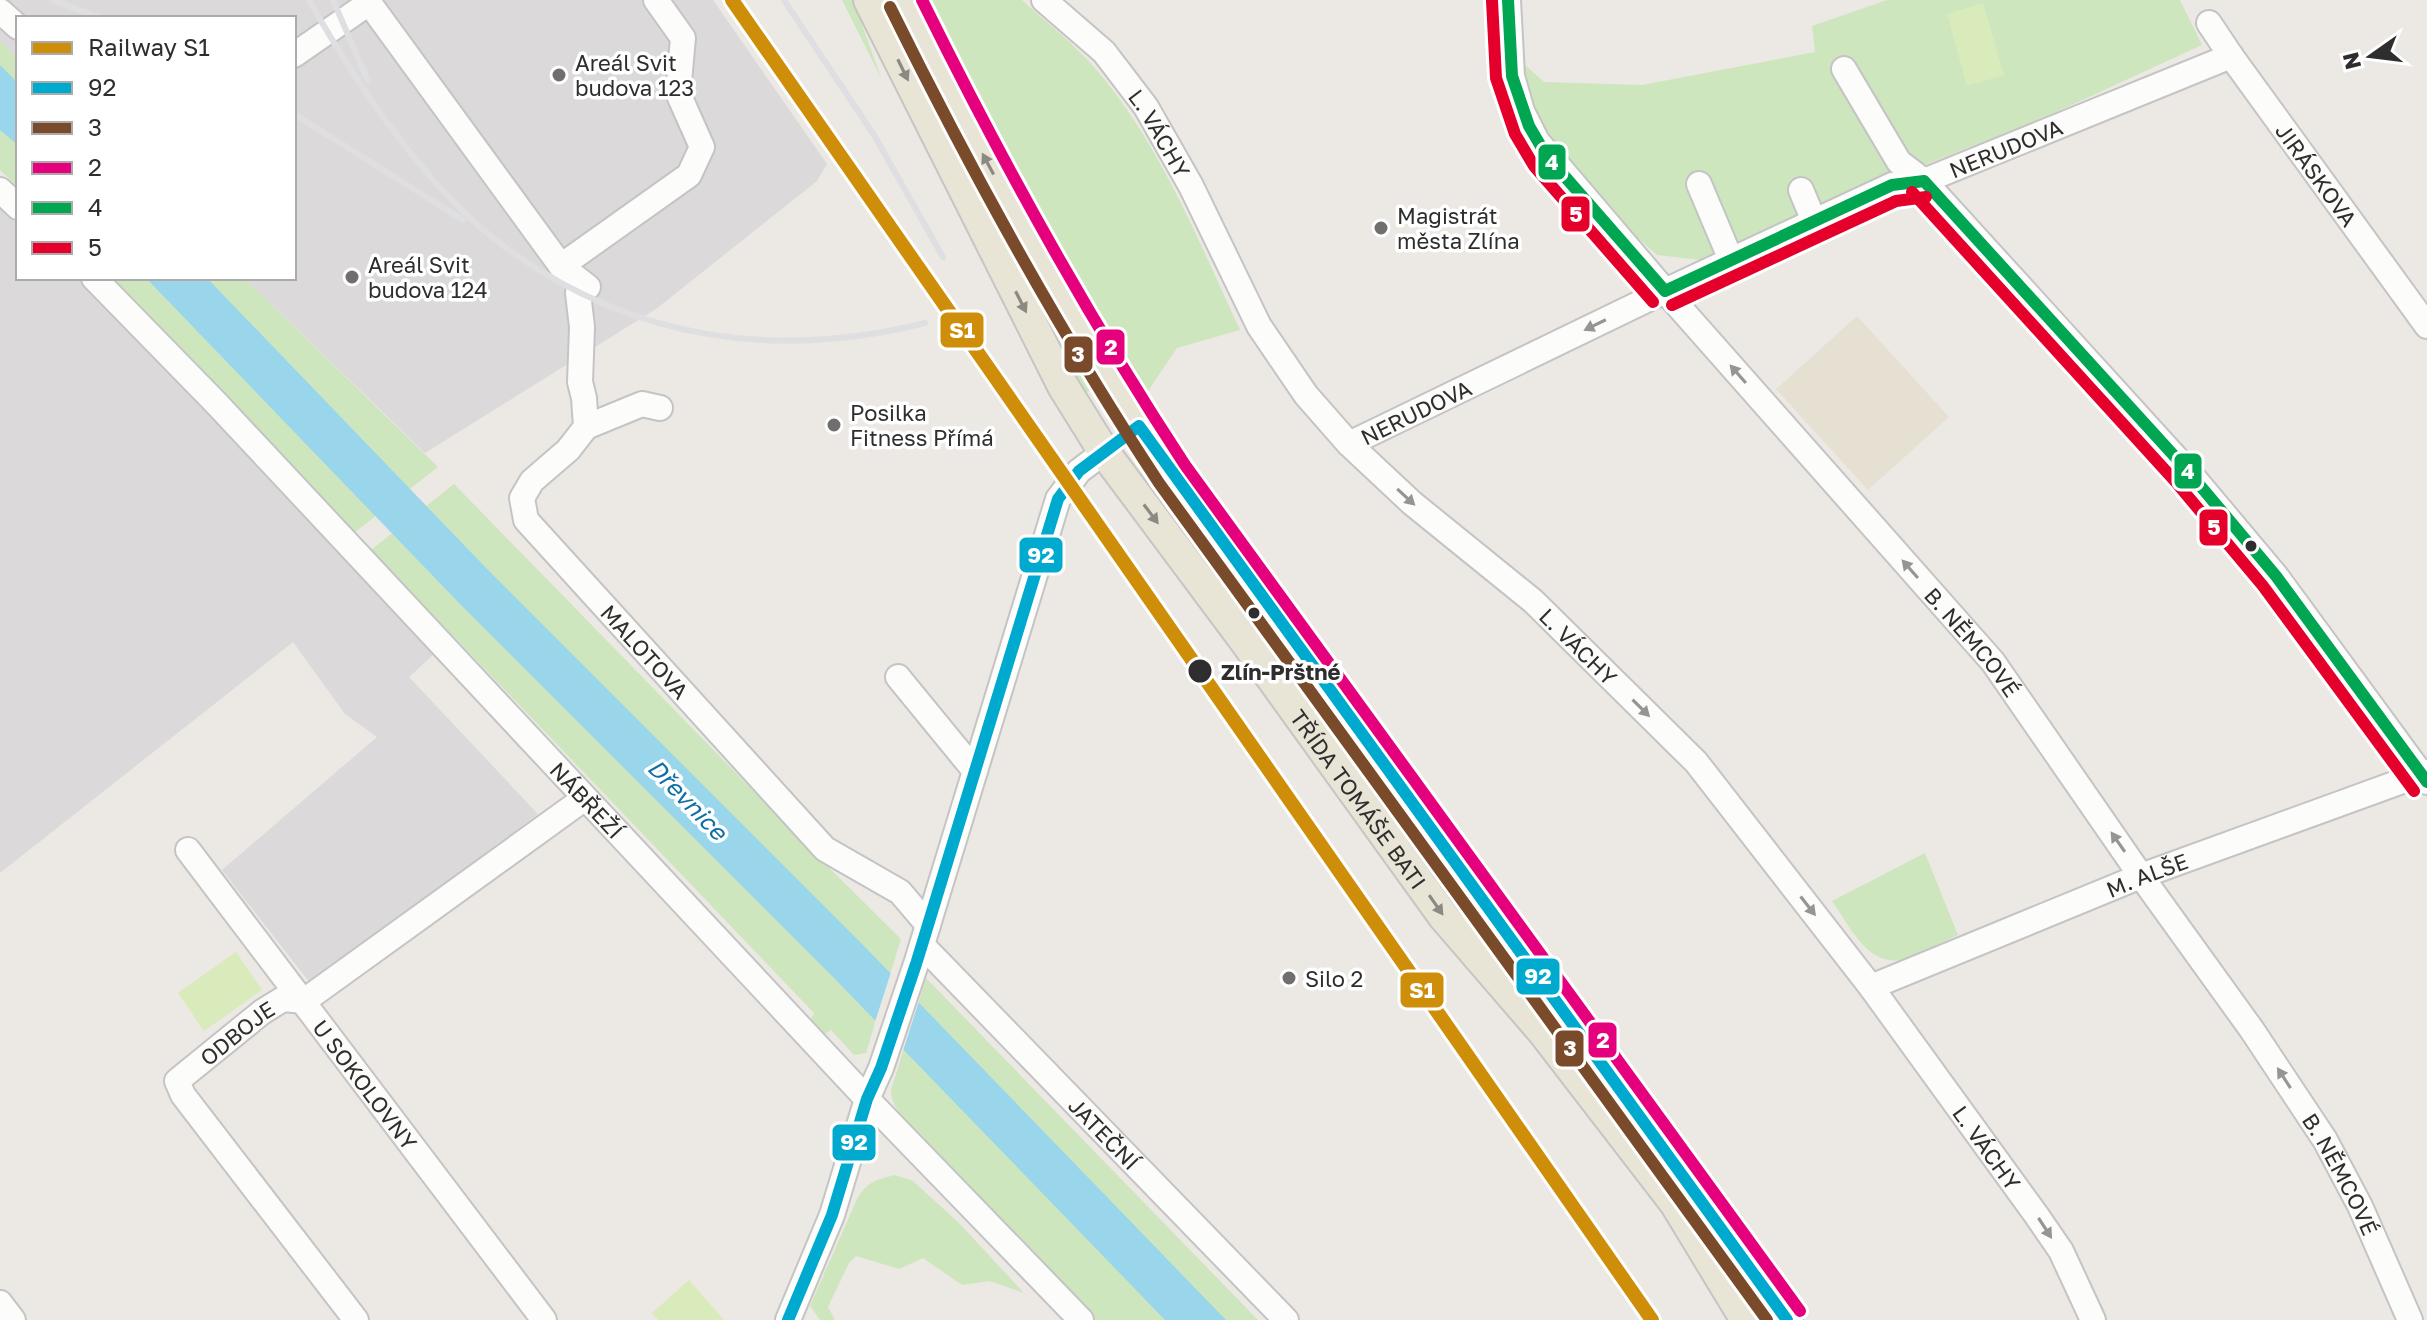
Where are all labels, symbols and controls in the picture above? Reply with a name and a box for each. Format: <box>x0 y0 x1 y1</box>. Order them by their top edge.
legend <box>16 16 296 280</box>
north arrow <box>2331 16 2411 96</box>
text: Railway S1 <box>88 32 210 61</box>
place label: Areál Svit budova 123 <box>575 49 694 101</box>
text: N <box>2336 50 2366 72</box>
one-way arrow <box>896 59 910 82</box>
marker: Areál Svit budova 123 <box>550 66 568 84</box>
text: 92 <box>88 72 116 101</box>
street label: L. VÁCHY <box>1123 83 1197 182</box>
text: 3 <box>88 112 102 141</box>
street label: NERUDOVA <box>1945 113 2066 183</box>
street label: JIRÁSKOVA <box>2271 118 2364 231</box>
line badge: 4 <box>1537 143 1567 181</box>
text: 4 <box>1545 148 1559 175</box>
text: 2 <box>88 152 102 181</box>
one-way arrow <box>982 153 995 176</box>
text: 4 <box>88 192 103 221</box>
line badge: 5 <box>1560 195 1591 233</box>
text: 5 <box>1569 200 1583 227</box>
place label: Magistrát města Zlína <box>1397 202 1520 254</box>
marker: Magistrát města Zlína <box>1372 219 1390 237</box>
text: 5 <box>88 232 102 261</box>
place label: Areál Svit budova 124 <box>368 251 488 303</box>
marker: Areál Svit budova 124 <box>343 268 361 286</box>
one-way arrow <box>1014 290 1027 313</box>
line badge: S1 <box>939 311 985 349</box>
text: S1 <box>949 316 975 343</box>
one-way arrow <box>1583 318 1606 332</box>
line badge: 2 <box>1095 328 1126 366</box>
text: 2 <box>1104 333 1118 360</box>
line badge: 3 <box>1063 335 1094 374</box>
text: 3 <box>1071 340 1085 367</box>
one-way arrow <box>1730 364 1747 384</box>
street label: NERUDOVA <box>1356 373 1476 450</box>
place label: Posilka Fitness Přímá <box>850 399 994 451</box>
marker: Posilka Fitness Přímá <box>825 416 843 434</box>
line badge: 4 <box>2173 452 2203 490</box>
text: 4 <box>2181 457 2195 484</box>
one-way arrow <box>1396 488 1415 506</box>
one-way arrow <box>1143 504 1159 524</box>
line badge: 5 <box>2198 508 2229 547</box>
text: 5 <box>2207 513 2221 540</box>
line badge: 92 <box>1018 536 1064 574</box>
unlabelled marker <box>2243 538 2259 554</box>
text: 92 <box>1027 541 1055 568</box>
one-way arrow <box>1902 559 1920 578</box>
street label: B. NĚMCOVÉ <box>1919 581 2026 702</box>
street label: MALOTOVA <box>596 599 695 704</box>
street label: L. VÁCHY <box>1534 602 1623 690</box>
unlabelled marker <box>1246 605 1262 621</box>
marker: Zlín-Prštné <box>1186 657 1214 685</box>
place label: Zlín-Prštné <box>1221 658 1341 685</box>
one-way arrow <box>1631 698 1650 717</box>
street label: TŘÍDA TOMÁŠE BATI <box>1285 704 1432 894</box>
water label: Dřevnice <box>642 753 735 847</box>
street label: NÁBŘEŽÍ <box>545 756 630 844</box>
one-way arrow <box>2111 832 2126 853</box>
street label: M. ALŠE <box>2102 847 2191 902</box>
one-way arrow <box>1428 895 1443 916</box>
one-way arrow <box>1799 896 1816 917</box>
line badge: 92 <box>1515 957 1561 996</box>
text: 92 <box>1524 962 1552 989</box>
place label: Silo 2 <box>1305 965 1363 992</box>
marker: Silo 2 <box>1280 969 1298 987</box>
line badge: S1 <box>1399 971 1445 1009</box>
text: S1 <box>1409 976 1435 1003</box>
street label: ODBOJE <box>194 994 279 1071</box>
street label: U SOKOLOVNY <box>308 1014 423 1155</box>
line badge: 2 <box>1587 1021 1618 1059</box>
text: 2 <box>1596 1026 1610 1053</box>
line badge: 3 <box>1554 1029 1585 1068</box>
text: 3 <box>1563 1034 1577 1061</box>
one-way arrow <box>2276 1067 2291 1088</box>
street label: JATEČNÍ <box>1063 1091 1146 1176</box>
street label: L. VÁCHY <box>1948 1100 2027 1195</box>
street label: B. NĚMCOVÉ <box>2297 1108 2384 1239</box>
line badge: 92 <box>831 1123 877 1162</box>
text: 92 <box>840 1128 868 1155</box>
one-way arrow <box>2038 1218 2053 1239</box>

